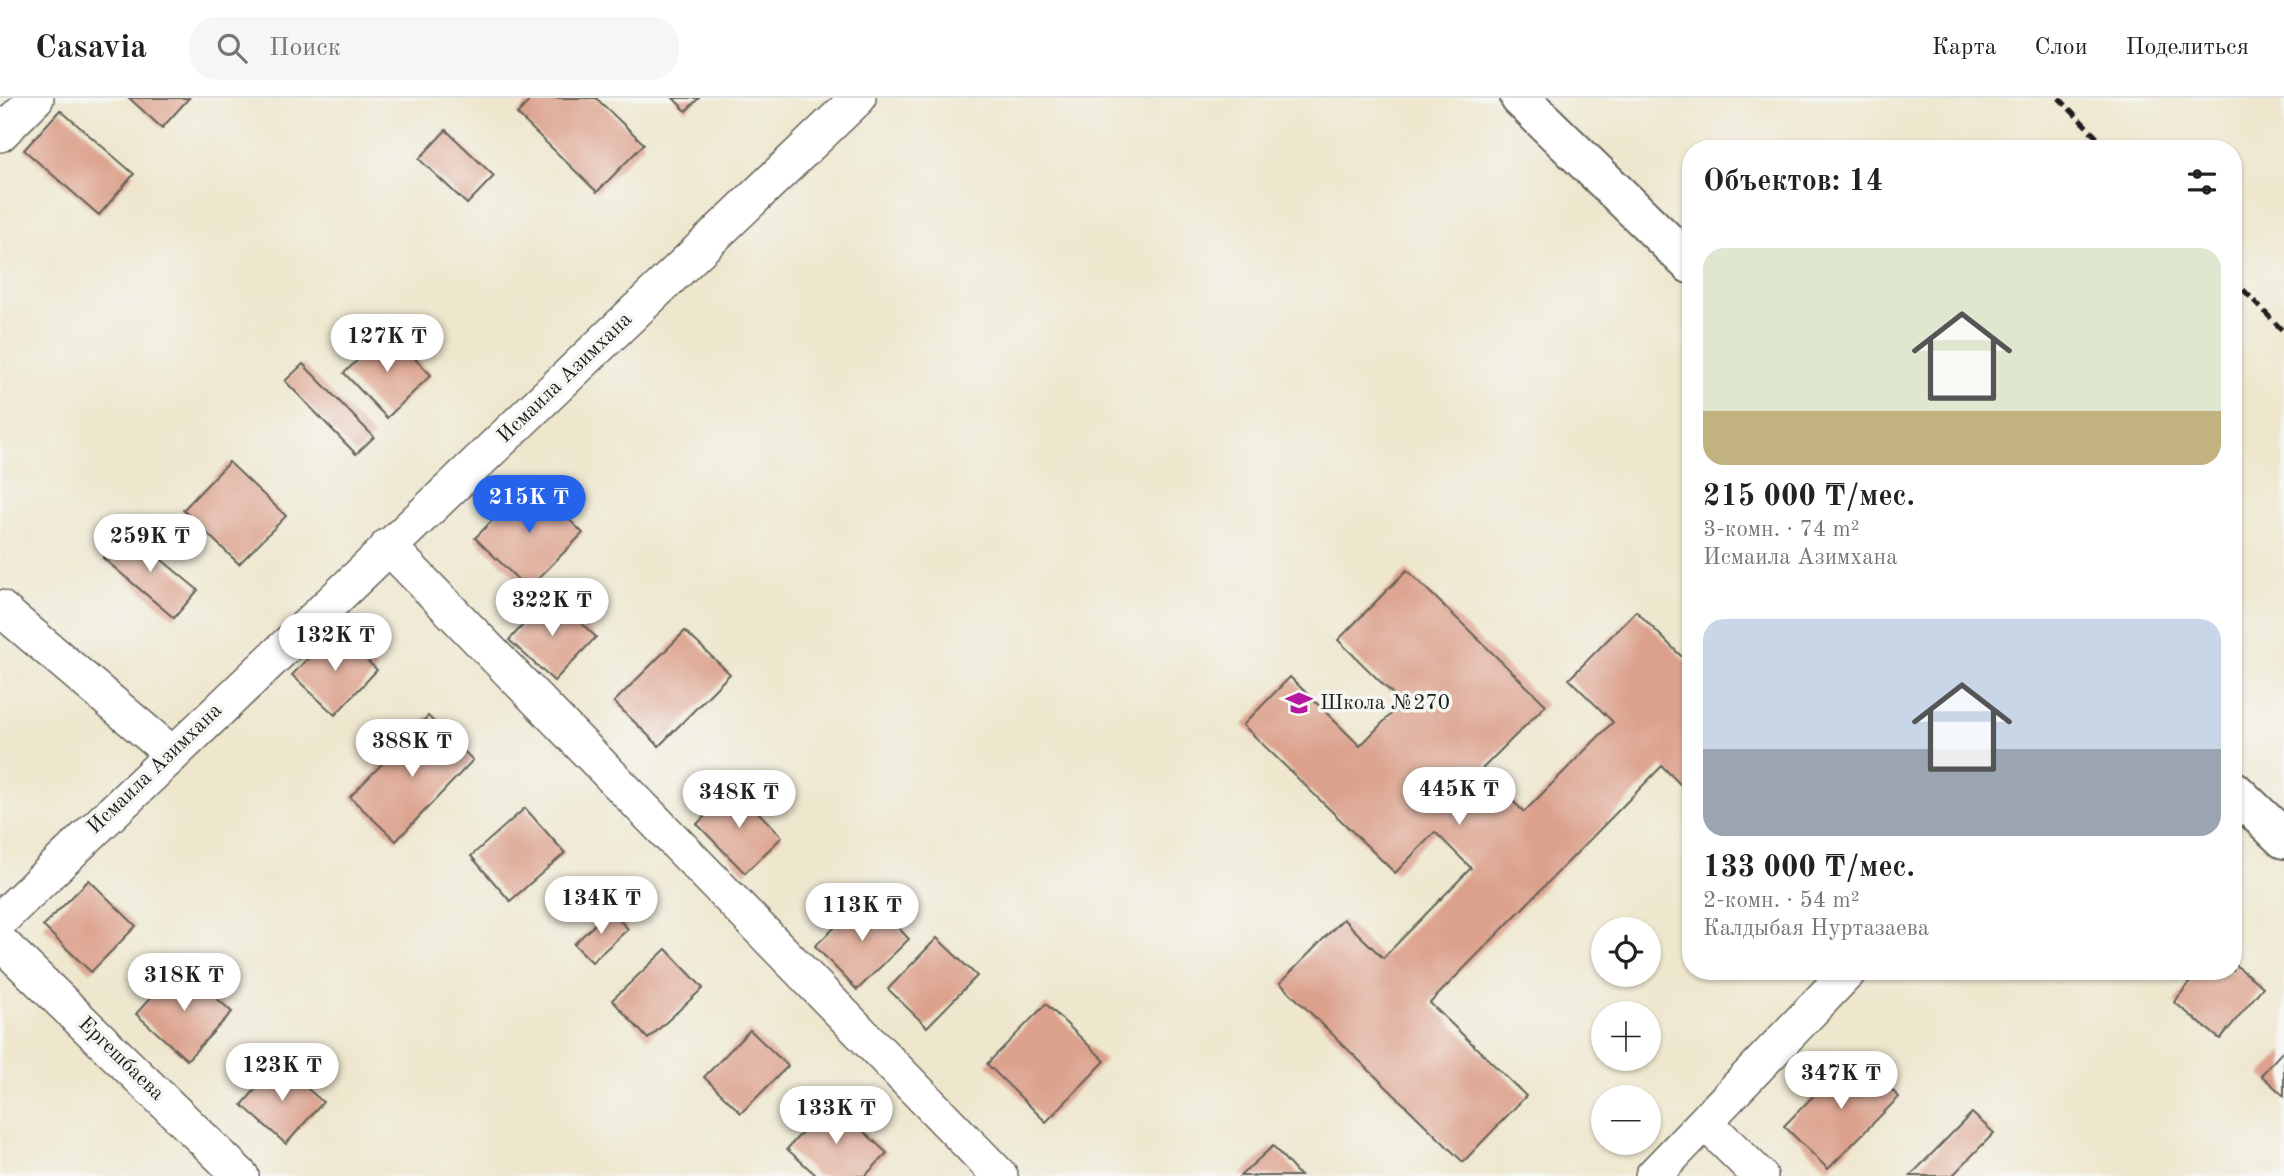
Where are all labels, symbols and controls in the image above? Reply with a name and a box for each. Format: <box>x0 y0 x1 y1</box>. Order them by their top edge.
search box <box>189 17 679 80</box>
icon: search <box>213 29 251 67</box>
text: Casavia <box>35 32 147 65</box>
text: Поиск <box>269 35 341 61</box>
text: Карта <box>1932 36 1997 60</box>
text: Слои <box>2035 36 2088 60</box>
text: Поделиться <box>2126 36 2249 60</box>
icon: filters <box>2183 163 2221 201</box>
text: Объектов: 14 <box>1703 167 1883 197</box>
icon: home <box>1899 293 2025 419</box>
street label: Исмаила Азимхана <box>494 309 636 447</box>
pin: 127K ₸ <box>330 314 444 374</box>
text: 127K ₸ <box>347 325 427 348</box>
pin: 215K ₸ <box>472 476 586 535</box>
text: 215 000 ₸/мес. <box>1703 482 1915 512</box>
text: 215K ₸ <box>489 486 569 509</box>
pin: 259K ₸ <box>93 514 207 574</box>
text: 3-комн. · 74 m² <box>1703 518 1860 541</box>
text: 259K ₸ <box>110 525 190 548</box>
text: Исмаила Азимхана <box>1703 546 1898 569</box>
pin: 322K ₸ <box>495 578 609 638</box>
text: 322K ₸ <box>512 589 592 612</box>
pin: 132K ₸ <box>278 614 392 673</box>
text: 132K ₸ <box>295 624 375 647</box>
icon: home <box>1899 664 2025 790</box>
school or university icon: Школа №270 <box>1284 688 1314 718</box>
place label: Школа №270 <box>1320 693 1450 714</box>
street label: Исмаила Азимхана <box>84 700 226 838</box>
pin: 388K ₸ <box>355 720 469 779</box>
text: 388K ₸ <box>372 730 452 753</box>
pin: 445K ₸ <box>1402 768 1516 827</box>
pin: 348K ₸ <box>682 770 796 830</box>
text: 445K ₸ <box>1419 778 1499 801</box>
text: 348K ₸ <box>699 781 779 804</box>
text: 133 000 ₸/мес. <box>1703 853 1915 883</box>
pin: 134K ₸ <box>544 876 658 936</box>
pin: 113K ₸ <box>805 884 919 943</box>
text: 134K ₸ <box>561 887 641 910</box>
text: 2-комн. · 54 m² <box>1703 889 1860 912</box>
text: 113K ₸ <box>822 894 902 917</box>
map controls <box>1591 917 1661 1155</box>
button: locate <box>1591 917 1661 987</box>
text: Калдыбая Нуртазаева <box>1703 917 1929 940</box>
pin: 318K ₸ <box>127 954 241 1013</box>
text: 318K ₸ <box>144 964 224 987</box>
button: + <box>1591 1001 1661 1071</box>
street label: Ергешбаева <box>74 1013 168 1105</box>
pin: 123K ₸ <box>225 1044 339 1103</box>
pin: 347K ₸ <box>1784 1052 1898 1111</box>
text: 123K ₸ <box>242 1054 322 1077</box>
text: 347K ₸ <box>1801 1062 1881 1085</box>
button: − <box>1591 1085 1661 1155</box>
pin: 133K ₸ <box>779 1086 893 1146</box>
text: 133K ₸ <box>796 1097 876 1120</box>

